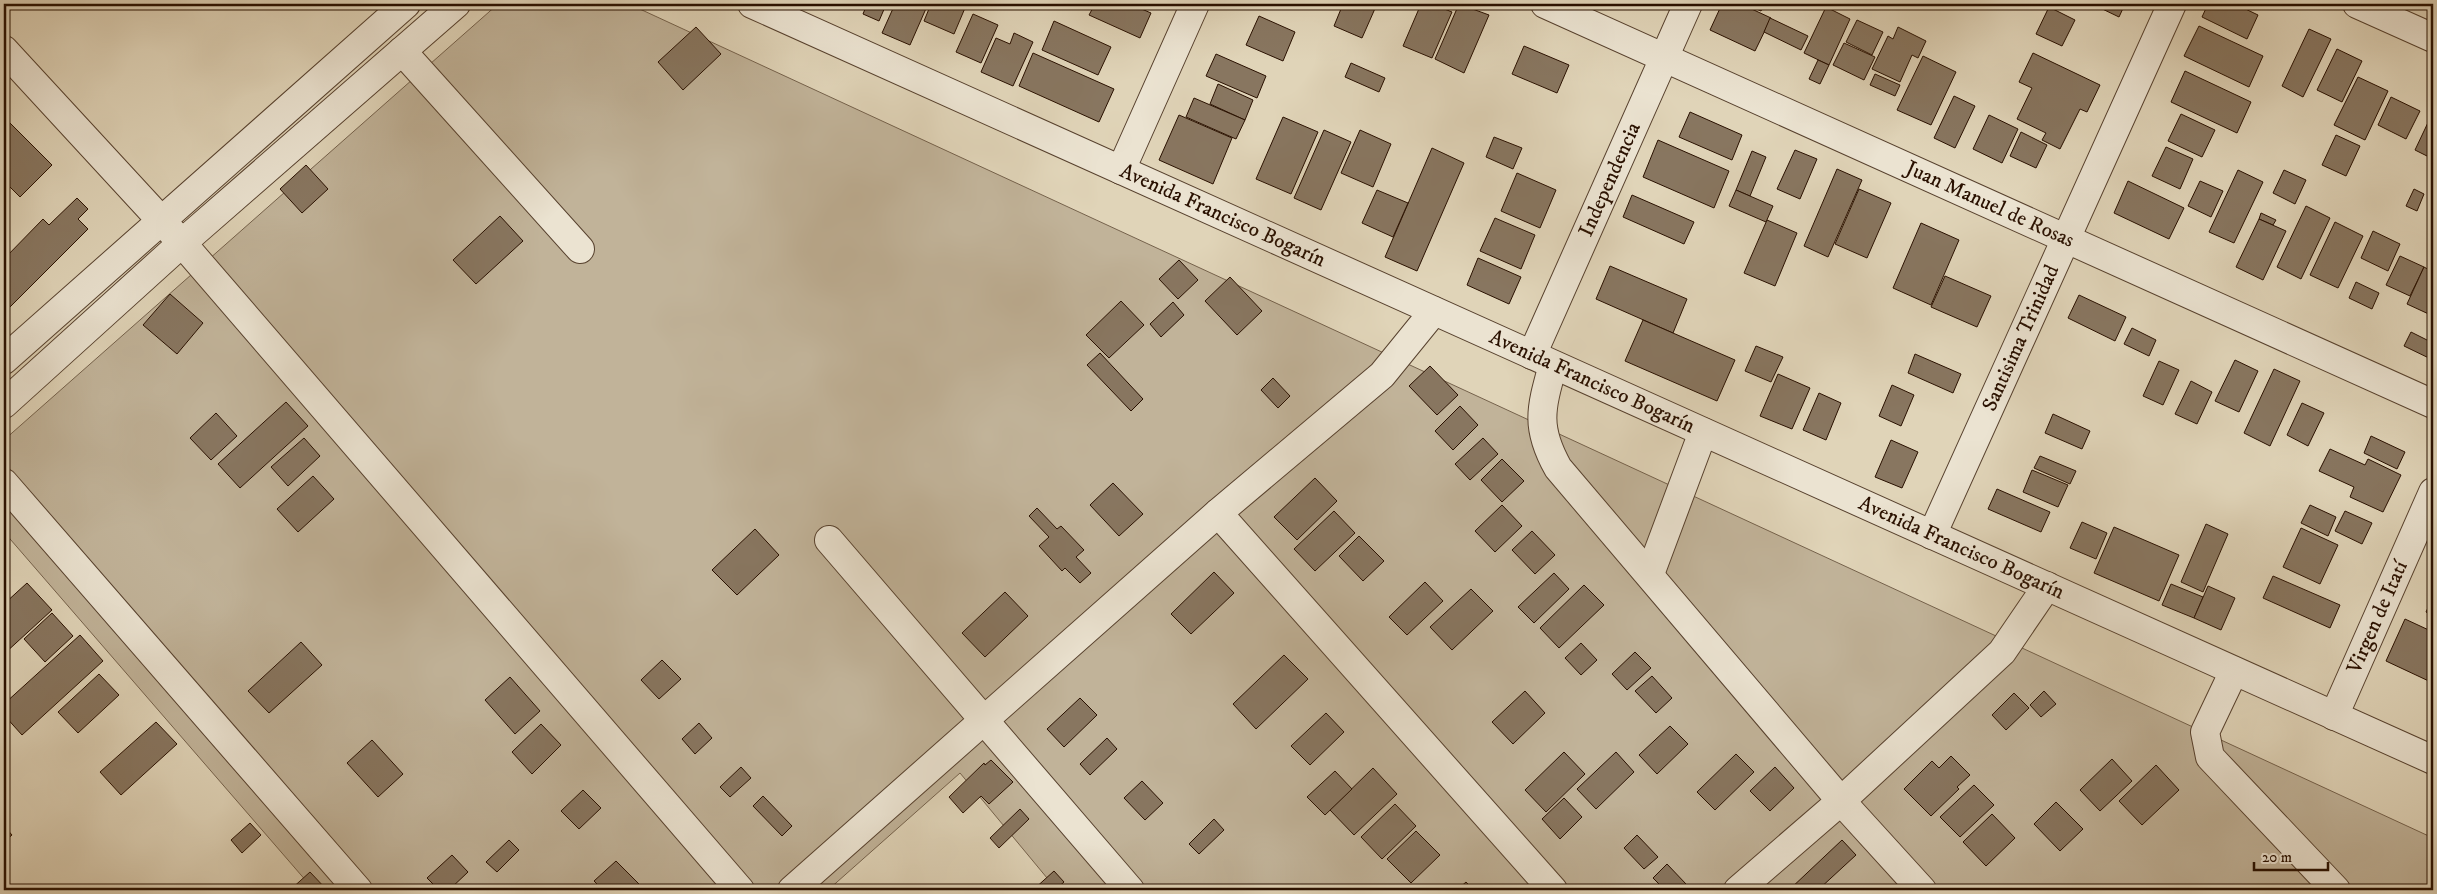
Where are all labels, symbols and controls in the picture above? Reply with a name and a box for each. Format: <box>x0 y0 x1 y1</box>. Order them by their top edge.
street label: Independencia <box>1573 118 1647 241</box>
street label: Juan Manuel de Rosas <box>1900 154 2078 254</box>
street label: Avenida Francisco Bogarín <box>1116 158 1330 273</box>
street label: Santisima Trinidad <box>1977 260 2066 415</box>
street label: Avenida Francisco Bogarín <box>1485 324 1699 439</box>
street label: Avenida Francisco Bogarín <box>1854 490 2068 605</box>
street label: Virgen de Itatí <box>2341 555 2415 679</box>
scale bar <box>2254 839 2328 871</box>
text: 20 m <box>2262 848 2292 867</box>

